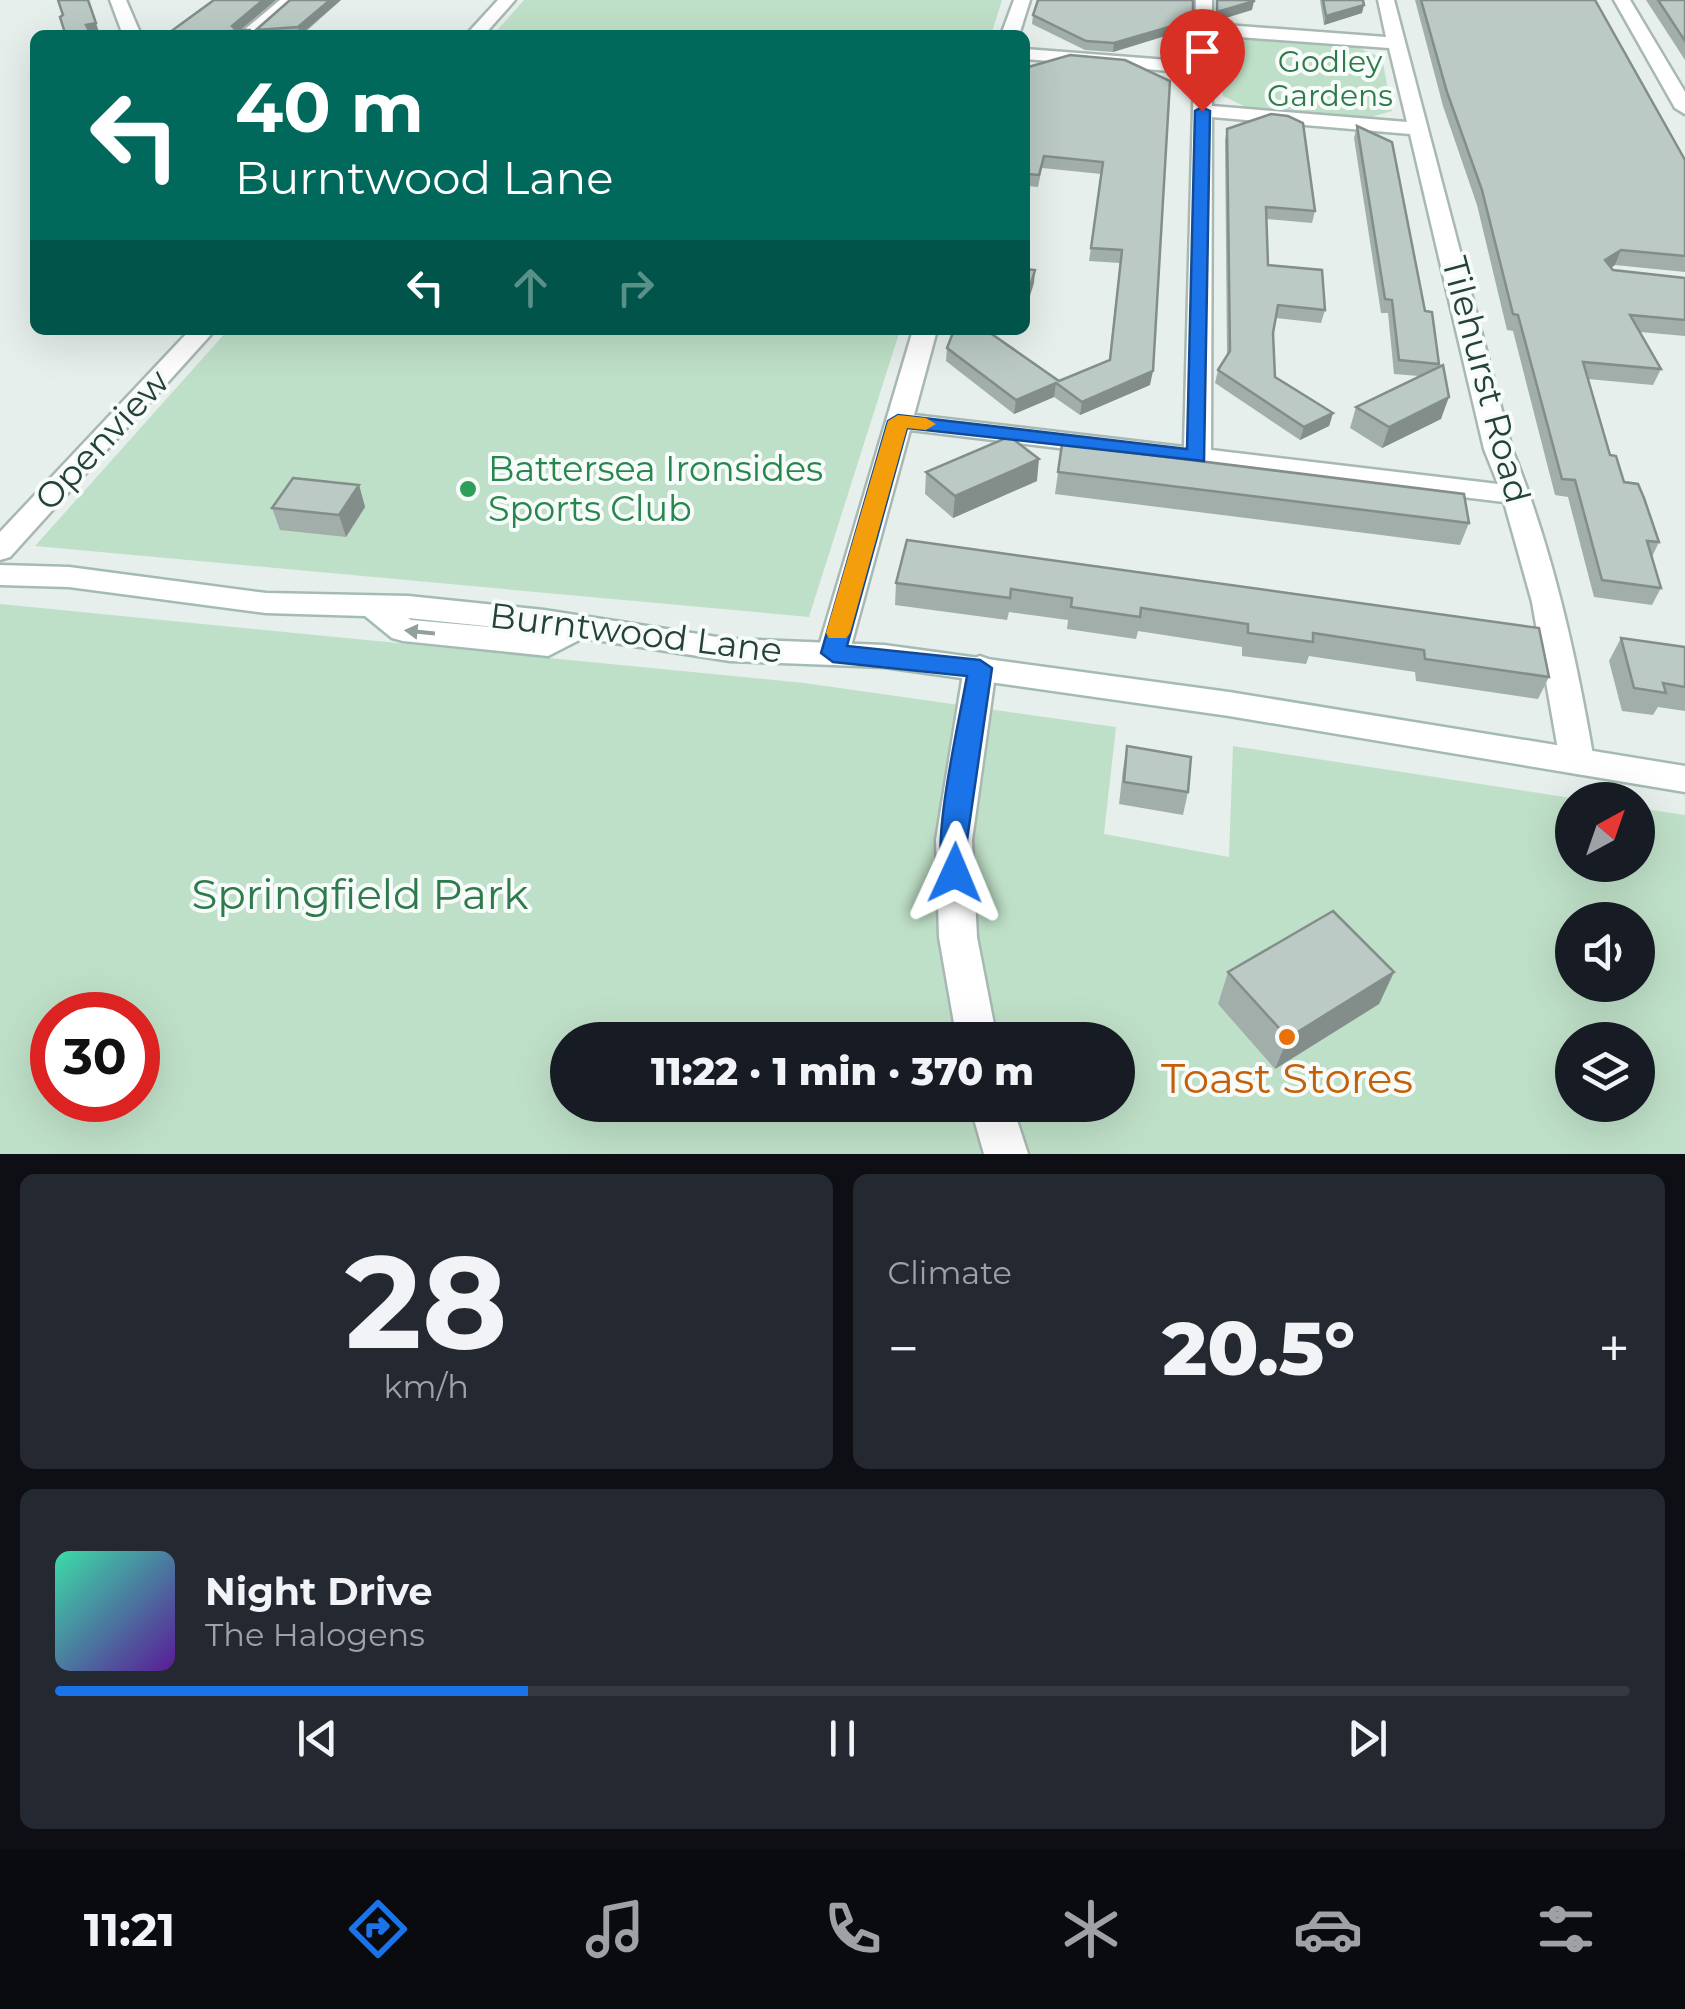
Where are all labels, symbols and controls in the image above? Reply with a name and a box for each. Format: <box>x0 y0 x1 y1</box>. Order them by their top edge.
pin <box>1160 9 1245 112</box>
icon: arrive <box>1175 24 1230 79</box>
park label: Godley Gardens <box>1267 43 1393 114</box>
text: 40 m <box>235 64 424 150</box>
icon: left <box>70 70 200 200</box>
text: Burntwood Lane <box>235 150 613 205</box>
street label: Tilehurst Road <box>1433 252 1540 508</box>
icon: left <box>398 260 453 315</box>
icon: ahead <box>503 260 558 315</box>
icon: right <box>608 260 663 315</box>
street label: Openview <box>25 360 178 519</box>
place label: Battersea Ironsides Sports Club <box>488 447 823 530</box>
marker: Battersea Ironsides Sports Club <box>457 478 479 500</box>
street label: Burntwood Lane <box>487 593 785 672</box>
one-way arrow <box>404 624 436 640</box>
north arrow <box>1555 782 1655 882</box>
map controls <box>1555 782 1655 1122</box>
position arrow <box>903 821 1007 925</box>
park label: Springfield Park <box>192 868 528 920</box>
button: sound <box>1555 902 1655 1002</box>
speed limit sign: 30 <box>30 992 160 1122</box>
button: layers <box>1555 1022 1655 1122</box>
marker: Toast Stores <box>1276 1026 1298 1048</box>
text: 11:22 · 1 min · 370 m <box>651 1048 1034 1095</box>
place label: Toast Stores <box>1161 1052 1413 1104</box>
text: 28 <box>345 1222 508 1381</box>
text: Climate <box>888 1253 1012 1292</box>
text: 20.5° <box>1162 1302 1355 1394</box>
text: − <box>888 1315 919 1382</box>
text: + <box>1598 1315 1630 1382</box>
text: km/h <box>384 1367 469 1406</box>
text: Night Drive <box>205 1568 432 1615</box>
text: The Halogens <box>205 1615 425 1654</box>
icon: previous <box>290 1711 345 1766</box>
icon: pause <box>815 1711 870 1766</box>
icon: next <box>1340 1711 1395 1766</box>
icon: directions <box>343 1894 413 1964</box>
icon: music <box>580 1894 650 1964</box>
icon: phone <box>818 1894 888 1964</box>
icon: climate <box>1056 1894 1126 1964</box>
icon: car <box>1293 1894 1363 1964</box>
icon: filters <box>1531 1894 1601 1964</box>
text: 11:21 <box>84 1902 175 1957</box>

